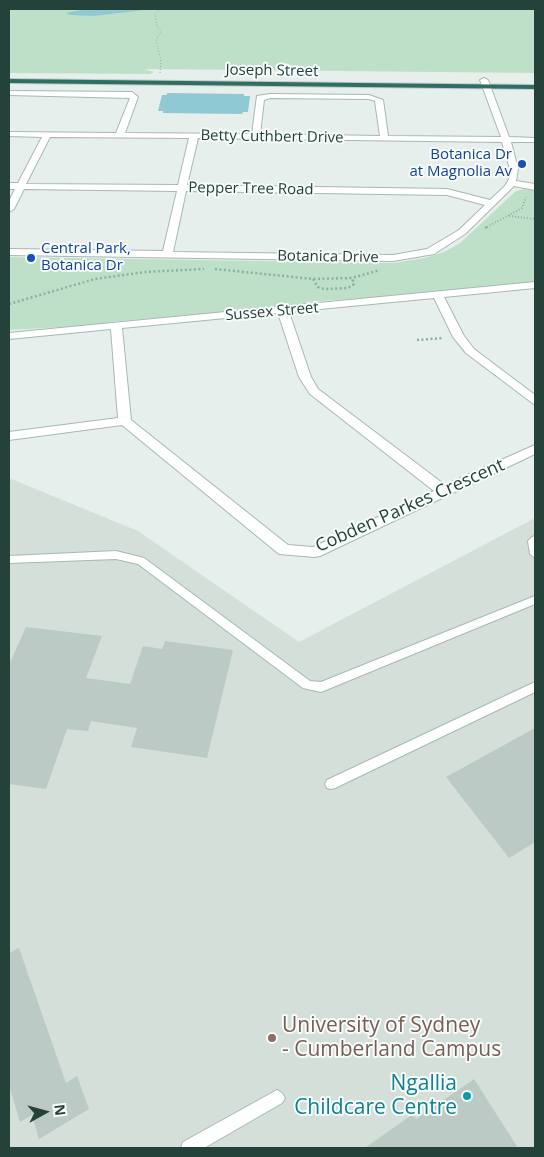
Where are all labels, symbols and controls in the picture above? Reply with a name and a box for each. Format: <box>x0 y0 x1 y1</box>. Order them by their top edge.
street label: Joseph Street <box>225 61 319 81</box>
street label: Betty Cuthbert Drive <box>200 127 344 147</box>
place label: Botanica Dr at Magnolia Av <box>409 146 512 181</box>
marker: Botanica Dr at Magnolia Av <box>516 158 528 170</box>
street label: Pepper Tree Road <box>188 179 314 199</box>
place label: Central Park, Botanica Dr <box>41 240 131 275</box>
street label: Botanica Drive <box>277 247 379 267</box>
marker: Central Park, Botanica Dr <box>25 252 37 264</box>
street label: Sussex Street <box>225 299 319 325</box>
street label: Cobden Parkes Crescent <box>312 455 508 557</box>
place label: University of Sydney - Cumberland Campus <box>282 1013 501 1063</box>
marker: University of Sydney - Cumberland Campus <box>266 1032 278 1044</box>
place label: Ngallia Childcare Centre <box>294 1071 457 1121</box>
north arrow <box>20 1087 70 1137</box>
marker: Ngallia Childcare Centre <box>461 1090 473 1102</box>
text: N <box>50 1103 71 1117</box>

